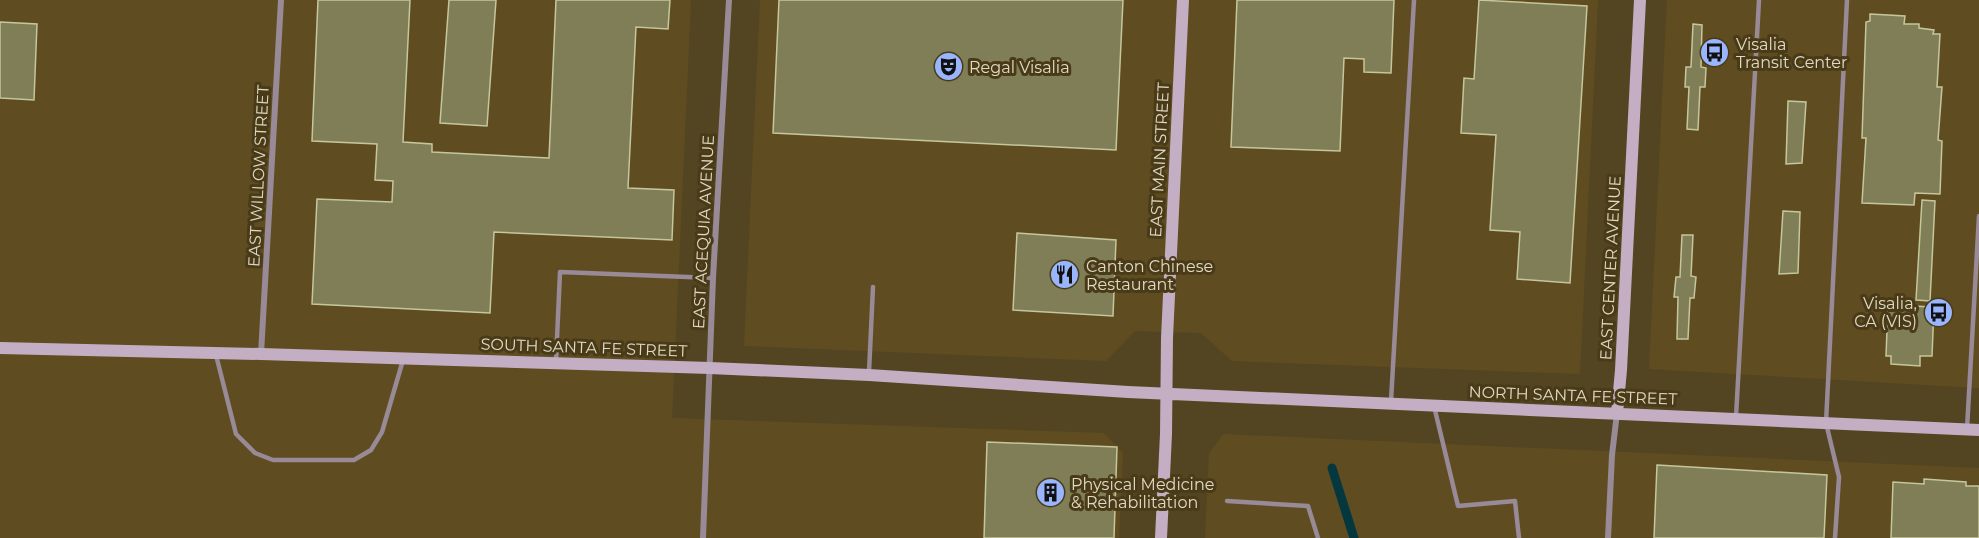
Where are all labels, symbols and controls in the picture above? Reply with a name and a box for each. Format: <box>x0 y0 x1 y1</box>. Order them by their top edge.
place label: Visalia Transit Center <box>1736 35 1847 72</box>
bus stop icon: Visalia Transit Center <box>1699 37 1731 69</box>
theatre icon: Regal Visalia <box>932 51 964 83</box>
place label: Regal Visalia <box>969 58 1070 77</box>
street label: EAST MAIN STREET <box>1146 81 1173 238</box>
street label: EAST WILLOW STREET <box>244 84 273 268</box>
street label: EAST ACEQUIA AVENUE <box>689 135 718 329</box>
street label: EAST CENTER AVENUE <box>1596 175 1625 361</box>
place label: Canton Chinese Restaurant <box>1086 257 1213 294</box>
restaurant icon: Canton Chinese Restaurant <box>1049 259 1081 291</box>
place label: Visalia, CA (VIS) <box>1854 294 1917 331</box>
bus stop icon: Visalia, CA (VIS) <box>1922 296 1954 328</box>
street label: SOUTH SANTA FE STREET <box>480 334 688 361</box>
street label: NORTH SANTA FE STREET <box>1468 382 1679 409</box>
place label: Physical Medicine & Rehabilitation <box>1071 475 1214 512</box>
building icon: Physical Medicine & Rehabilitation <box>1034 477 1066 509</box>

